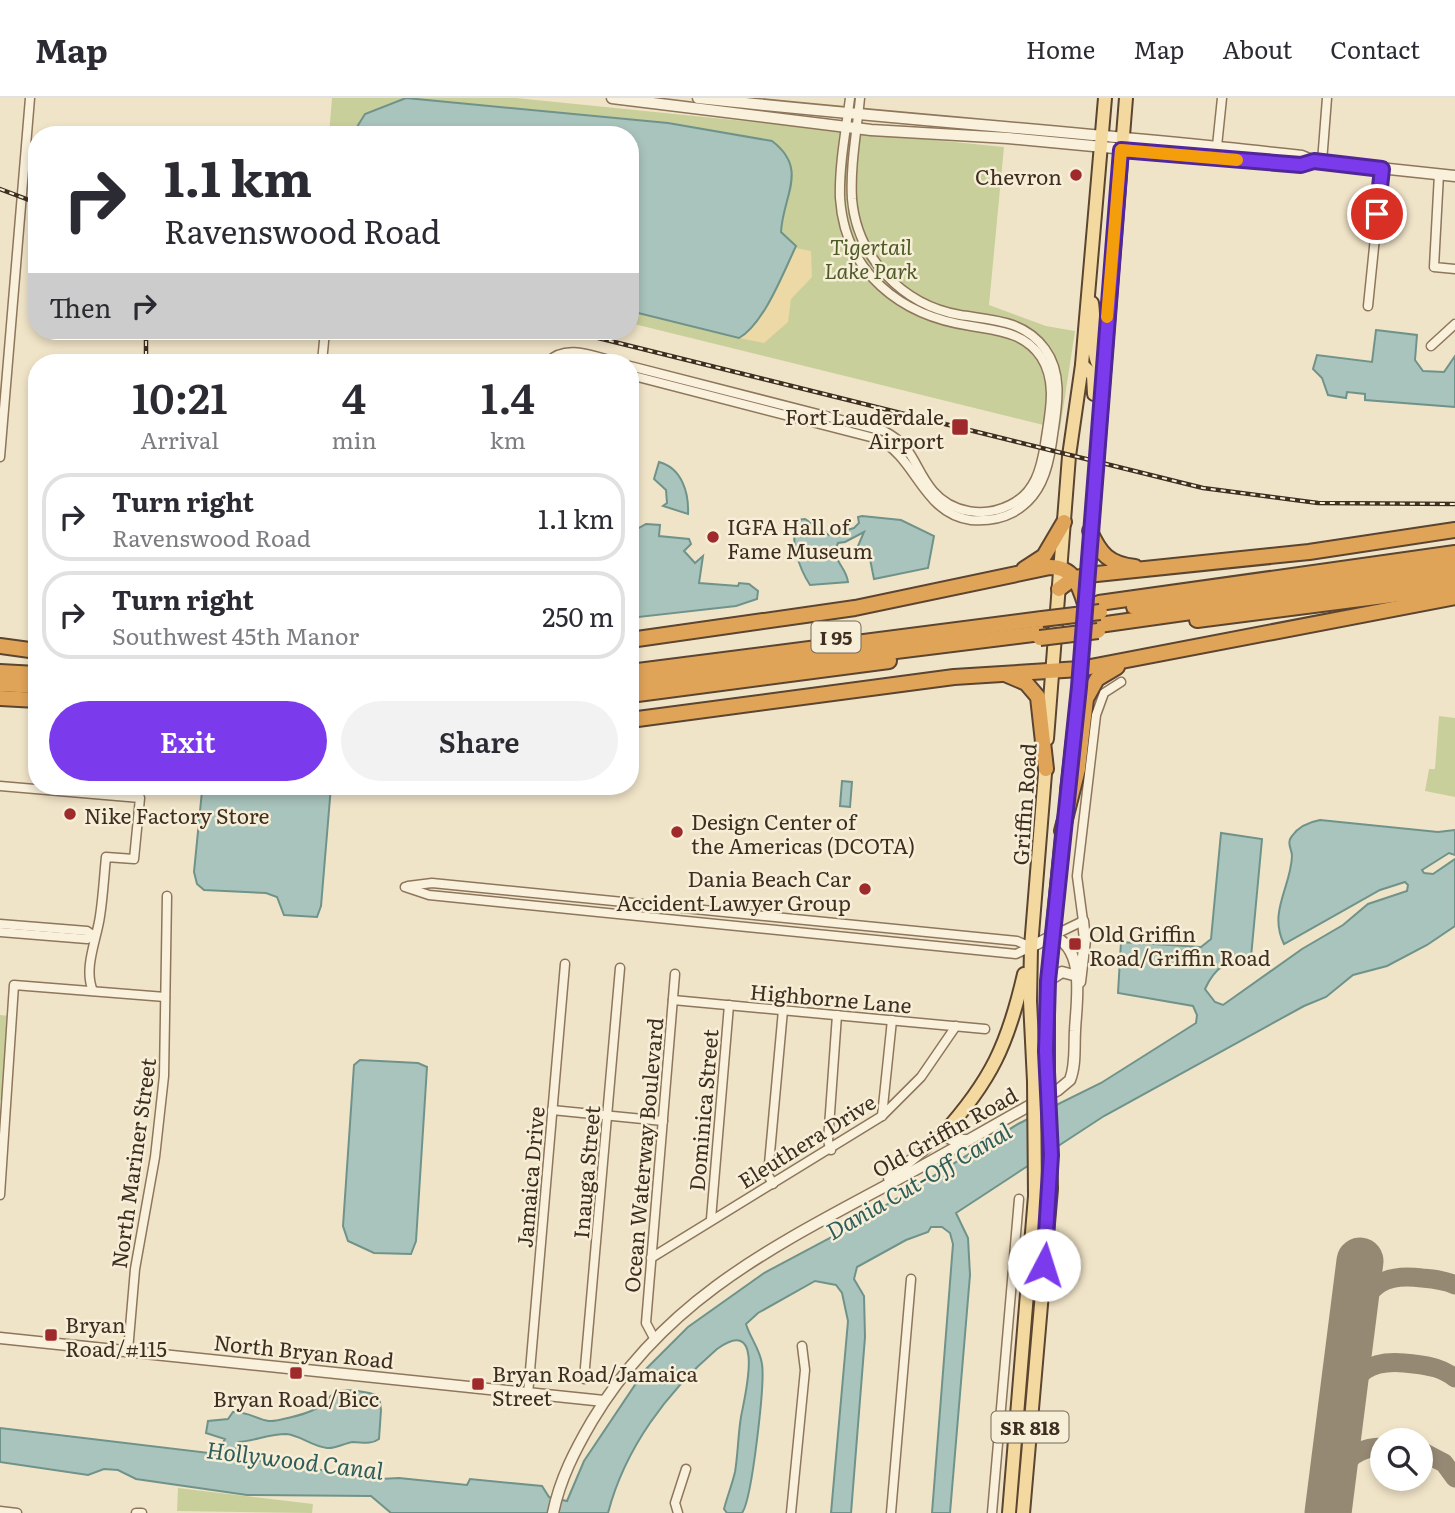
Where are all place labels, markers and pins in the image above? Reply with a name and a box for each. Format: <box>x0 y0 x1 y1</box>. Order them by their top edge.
place label: Chevron <box>975 160 1062 191</box>
marker: Chevron <box>1068 167 1084 183</box>
pin <box>1347 184 1407 244</box>
place label: Fort Lauderdale Airport <box>785 400 945 455</box>
marker: Fort Lauderdale Airport <box>950 417 970 437</box>
place label: IGFA Hall of Fame Museum <box>727 510 873 565</box>
marker: IGFA Hall of Fame Museum <box>705 529 721 545</box>
place label: Nike Factory Store <box>84 799 270 830</box>
place label: Design Center of the Americas (DCOTA) <box>691 805 915 860</box>
marker: Nike Factory Store <box>62 806 78 822</box>
marker: Design Center of the Americas (DCOTA) <box>669 824 685 840</box>
place label: Dania Beach Car Accident Lawyer Group <box>616 862 851 917</box>
marker: Dania Beach Car Accident Lawyer Group <box>857 881 873 897</box>
place label: Old Griffin Road/Griffin Road <box>1089 917 1271 972</box>
marker: Old Griffin Road/Griffin Road <box>1067 936 1083 952</box>
place label: Bryan Road/#115 <box>65 1308 167 1363</box>
marker: Bryan Road/#115 <box>43 1327 59 1343</box>
place label: Bryan Road/Jamaica Street <box>492 1357 699 1412</box>
marker: Bryan Road/Bicc <box>288 1365 304 1381</box>
marker: Bryan Road/Jamaica Street <box>470 1376 486 1392</box>
place label: Bryan Road/Bicc <box>213 1382 379 1413</box>

